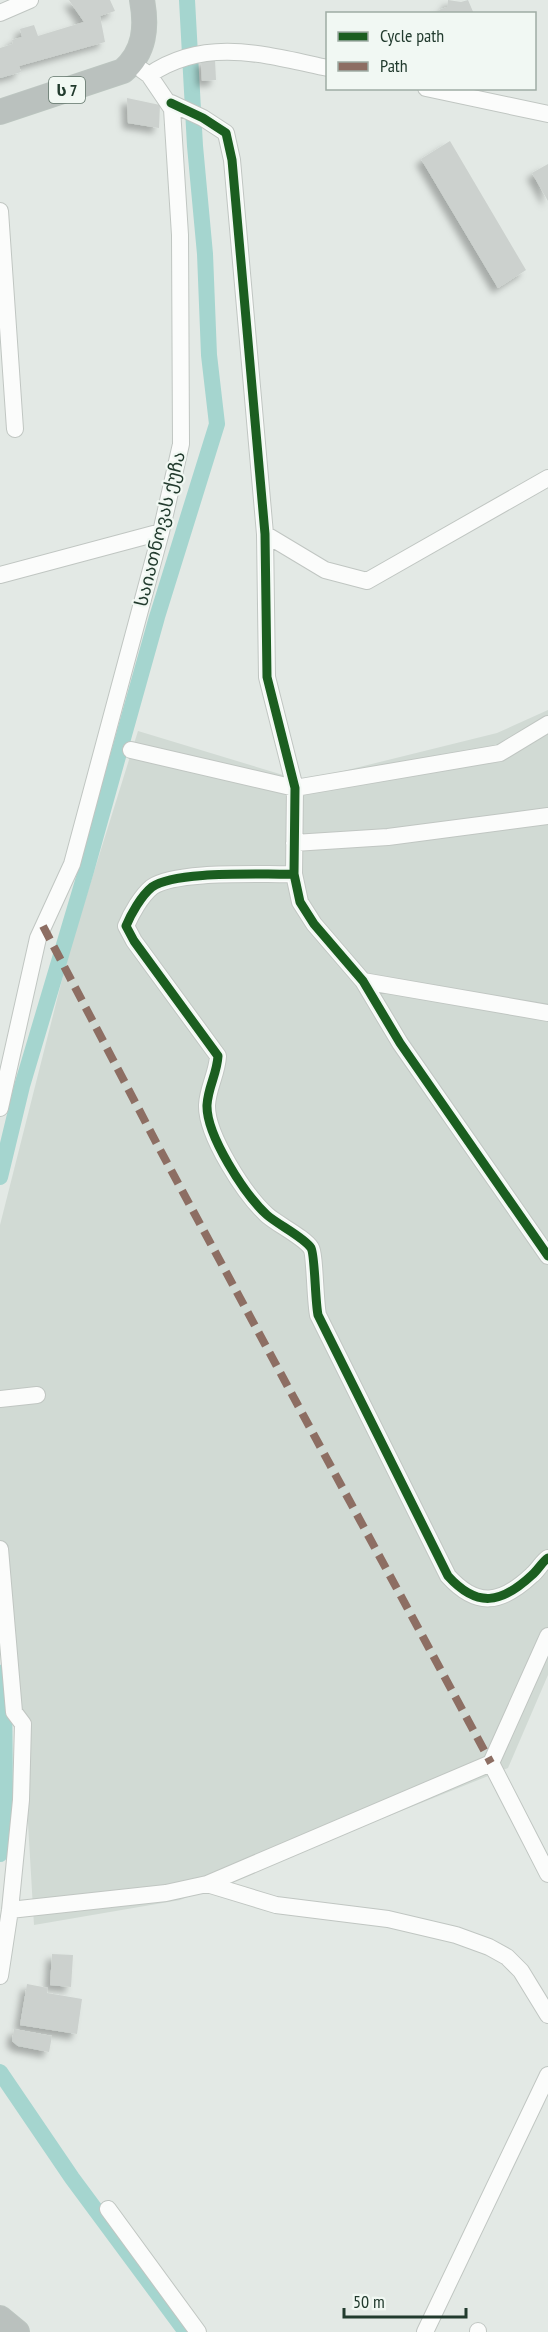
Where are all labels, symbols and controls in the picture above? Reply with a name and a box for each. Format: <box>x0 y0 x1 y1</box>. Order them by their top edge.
legend <box>326 12 536 90</box>
text: Cycle path <box>380 24 444 47</box>
text: Path <box>380 54 408 77</box>
road number: ს 7 <box>49 77 85 103</box>
street label: საიათნოვას ქუჩა <box>129 449 190 609</box>
scale bar <box>344 2281 466 2319</box>
text: 50 m <box>353 2290 385 2313</box>

